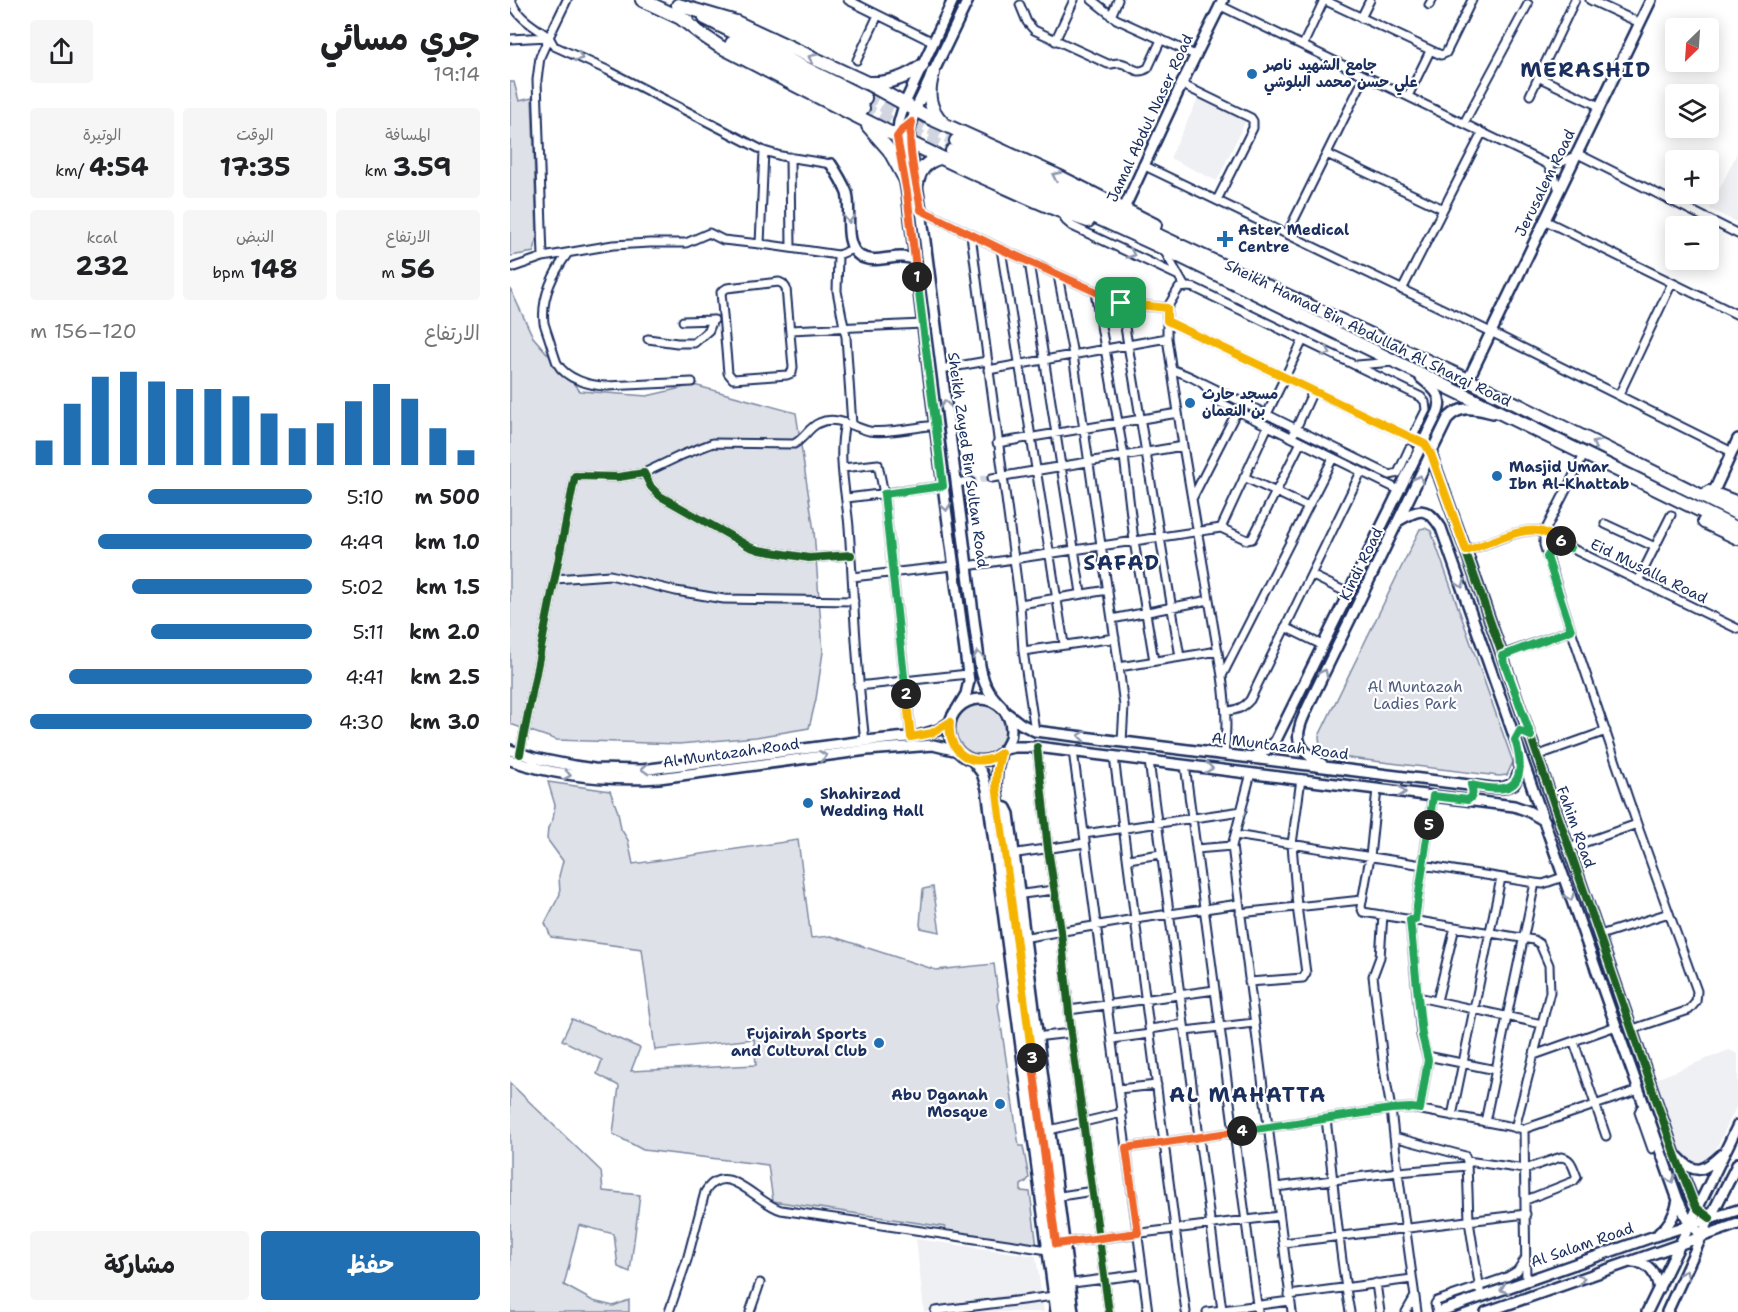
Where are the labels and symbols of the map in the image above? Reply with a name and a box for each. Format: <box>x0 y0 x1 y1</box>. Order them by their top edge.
north arrow <box>1665 18 1719 72</box>
street label: Jamal Abdul Naser Road <box>1102 30 1198 205</box>
one-way arrow <box>572 50 583 62</box>
one-way arrow <box>807 53 818 65</box>
place label: جامع الشهيد ناصر علي حسن محمد البلوشي <box>1262 55 1417 96</box>
district label: MERASHID <box>1520 56 1652 84</box>
marker: جامع الشهيد ناصر علي حسن محمد البلوشي <box>1245 67 1259 81</box>
street label: Jerusalem Road <box>1510 126 1580 240</box>
one-way arrow <box>1052 171 1063 183</box>
one-way arrow <box>842 214 855 223</box>
place label: Aster Medical Centre <box>1238 220 1349 257</box>
marker: Aster Medical Centre <box>1216 230 1234 248</box>
one-way arrow <box>1125 246 1136 258</box>
street label: Sheikh Hamad Bin Abdullah Al Sharqi Road <box>1221 255 1515 412</box>
pin: 1 <box>902 262 932 292</box>
pin <box>1095 277 1146 328</box>
one-way arrow <box>1320 344 1331 356</box>
street label: Sheikh Zayed Bin Sultan Road <box>943 351 993 570</box>
place label: مسجد حارث بن النعمان <box>1202 384 1278 421</box>
marker: مسجد حارث بن النعمان <box>1183 396 1197 410</box>
one-way arrow <box>940 400 952 409</box>
one-way arrow <box>1592 439 1603 451</box>
place label: Masjid Umar Ibn Al-Khattab <box>1509 457 1629 494</box>
marker: Masjid Umar Ibn Al-Khattab <box>1490 469 1504 483</box>
one-way arrow <box>1412 475 1423 485</box>
one-way arrow <box>939 503 951 512</box>
street label: Kindi Road <box>1335 524 1388 604</box>
pin: 6 <box>1546 526 1576 556</box>
street label: Eid Musalla Road <box>1587 534 1711 608</box>
district label: SAFAD <box>1083 549 1161 577</box>
one-way arrow <box>1453 578 1466 588</box>
one-way arrow <box>973 650 985 660</box>
one-way arrow <box>1317 669 1328 679</box>
park label: Al Muntazah Ladies Park <box>1367 677 1463 714</box>
pin: 2 <box>891 679 921 709</box>
street label: Al Muntazah Road <box>1210 728 1350 764</box>
one-way arrow <box>1077 731 1087 743</box>
street label: Al Muntazah Road <box>661 733 801 773</box>
one-way arrow <box>818 750 827 763</box>
one-way arrow <box>1204 761 1213 774</box>
one-way arrow <box>640 763 649 776</box>
one-way arrow <box>561 768 571 781</box>
street label: Fahim Road <box>1552 783 1600 871</box>
place label: Shahirzad Wedding Hall <box>820 784 924 821</box>
one-way arrow <box>1398 785 1407 797</box>
marker: Shahirzad Wedding Hall <box>801 796 815 810</box>
pin: 5 <box>1414 810 1444 840</box>
one-way arrow <box>1563 891 1576 902</box>
place label: Fujairah Sports and Cultural Club <box>731 1024 867 1061</box>
marker: Fujairah Sports and Cultural Club <box>872 1036 886 1050</box>
pin: 3 <box>1017 1043 1047 1073</box>
district label: AL MAHATTA <box>1169 1081 1327 1109</box>
place label: Abu Dganah Mosque <box>891 1085 988 1122</box>
marker: Abu Dganah Mosque <box>993 1097 1007 1111</box>
pin: 4 <box>1227 1116 1257 1146</box>
one-way arrow <box>1664 1173 1676 1184</box>
street label: Al Salam Road <box>1528 1218 1637 1272</box>
one-way arrow <box>1677 1269 1689 1280</box>
one-way arrow <box>1575 1273 1586 1286</box>
one-way arrow <box>1499 1281 1509 1294</box>

